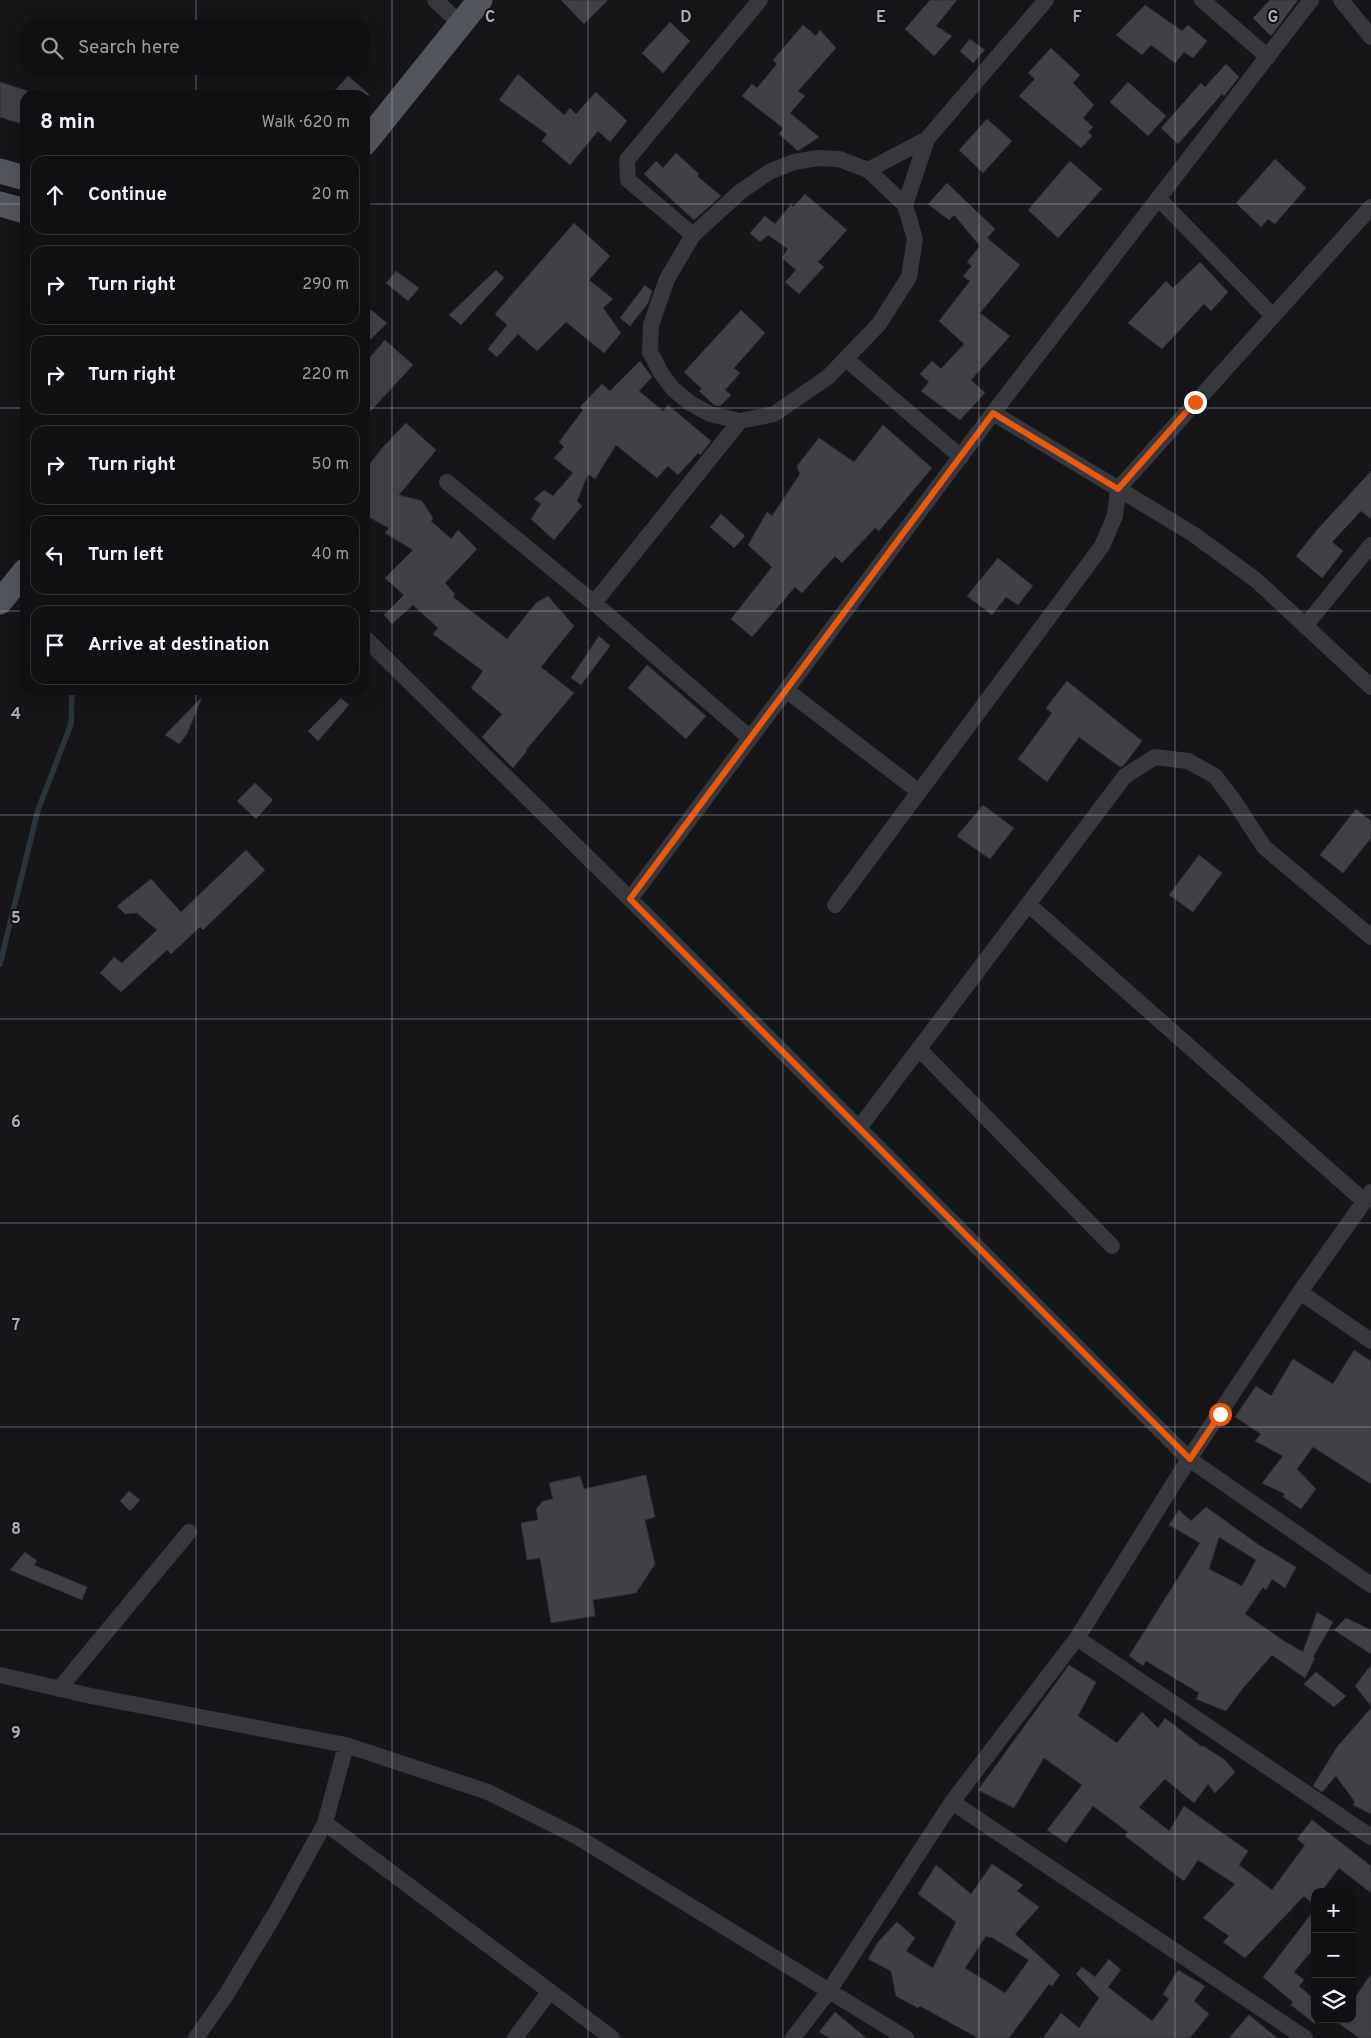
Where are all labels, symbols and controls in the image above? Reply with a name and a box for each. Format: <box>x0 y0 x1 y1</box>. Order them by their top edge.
text: C <box>485 8 495 28</box>
text: D <box>680 8 692 28</box>
text: E <box>876 8 886 28</box>
text: F <box>1072 8 1082 28</box>
text: G <box>1268 8 1278 28</box>
search box <box>20 20 370 75</box>
icon: search <box>38 34 66 62</box>
text: Search here <box>78 36 180 60</box>
text: 8 min <box>40 109 95 136</box>
text: Walk · 620 m <box>261 113 350 133</box>
icon: ahead <box>41 181 69 209</box>
text: Continue <box>88 183 167 207</box>
text: 20 m <box>312 185 349 205</box>
icon: right <box>41 271 69 299</box>
text: Turn right <box>88 273 176 297</box>
text: 290 m <box>302 275 349 295</box>
icon: right <box>41 361 69 389</box>
text: Turn right <box>88 363 176 387</box>
text: 220 m <box>302 365 349 385</box>
route end <box>1184 391 1207 414</box>
icon: right <box>41 451 69 479</box>
text: Turn right <box>88 453 176 477</box>
text: 50 m <box>312 455 349 475</box>
icon: left <box>41 541 69 569</box>
text: Turn left <box>88 543 164 567</box>
text: 40 m <box>311 545 349 565</box>
icon: arrive <box>41 631 69 659</box>
text: Arrive at destination <box>88 633 269 657</box>
text: 4 <box>11 705 21 725</box>
text: 5 <box>11 909 21 929</box>
text: 6 <box>11 1113 21 1133</box>
text: 7 <box>12 1316 20 1336</box>
route start <box>1209 1403 1232 1426</box>
text: 8 <box>11 1520 21 1540</box>
text: 9 <box>11 1724 21 1744</box>
map controls <box>1311 1888 1356 2023</box>
button: + <box>1311 1888 1356 1933</box>
button: − <box>1311 1933 1356 1978</box>
button: layers <box>1311 1978 1356 2023</box>

